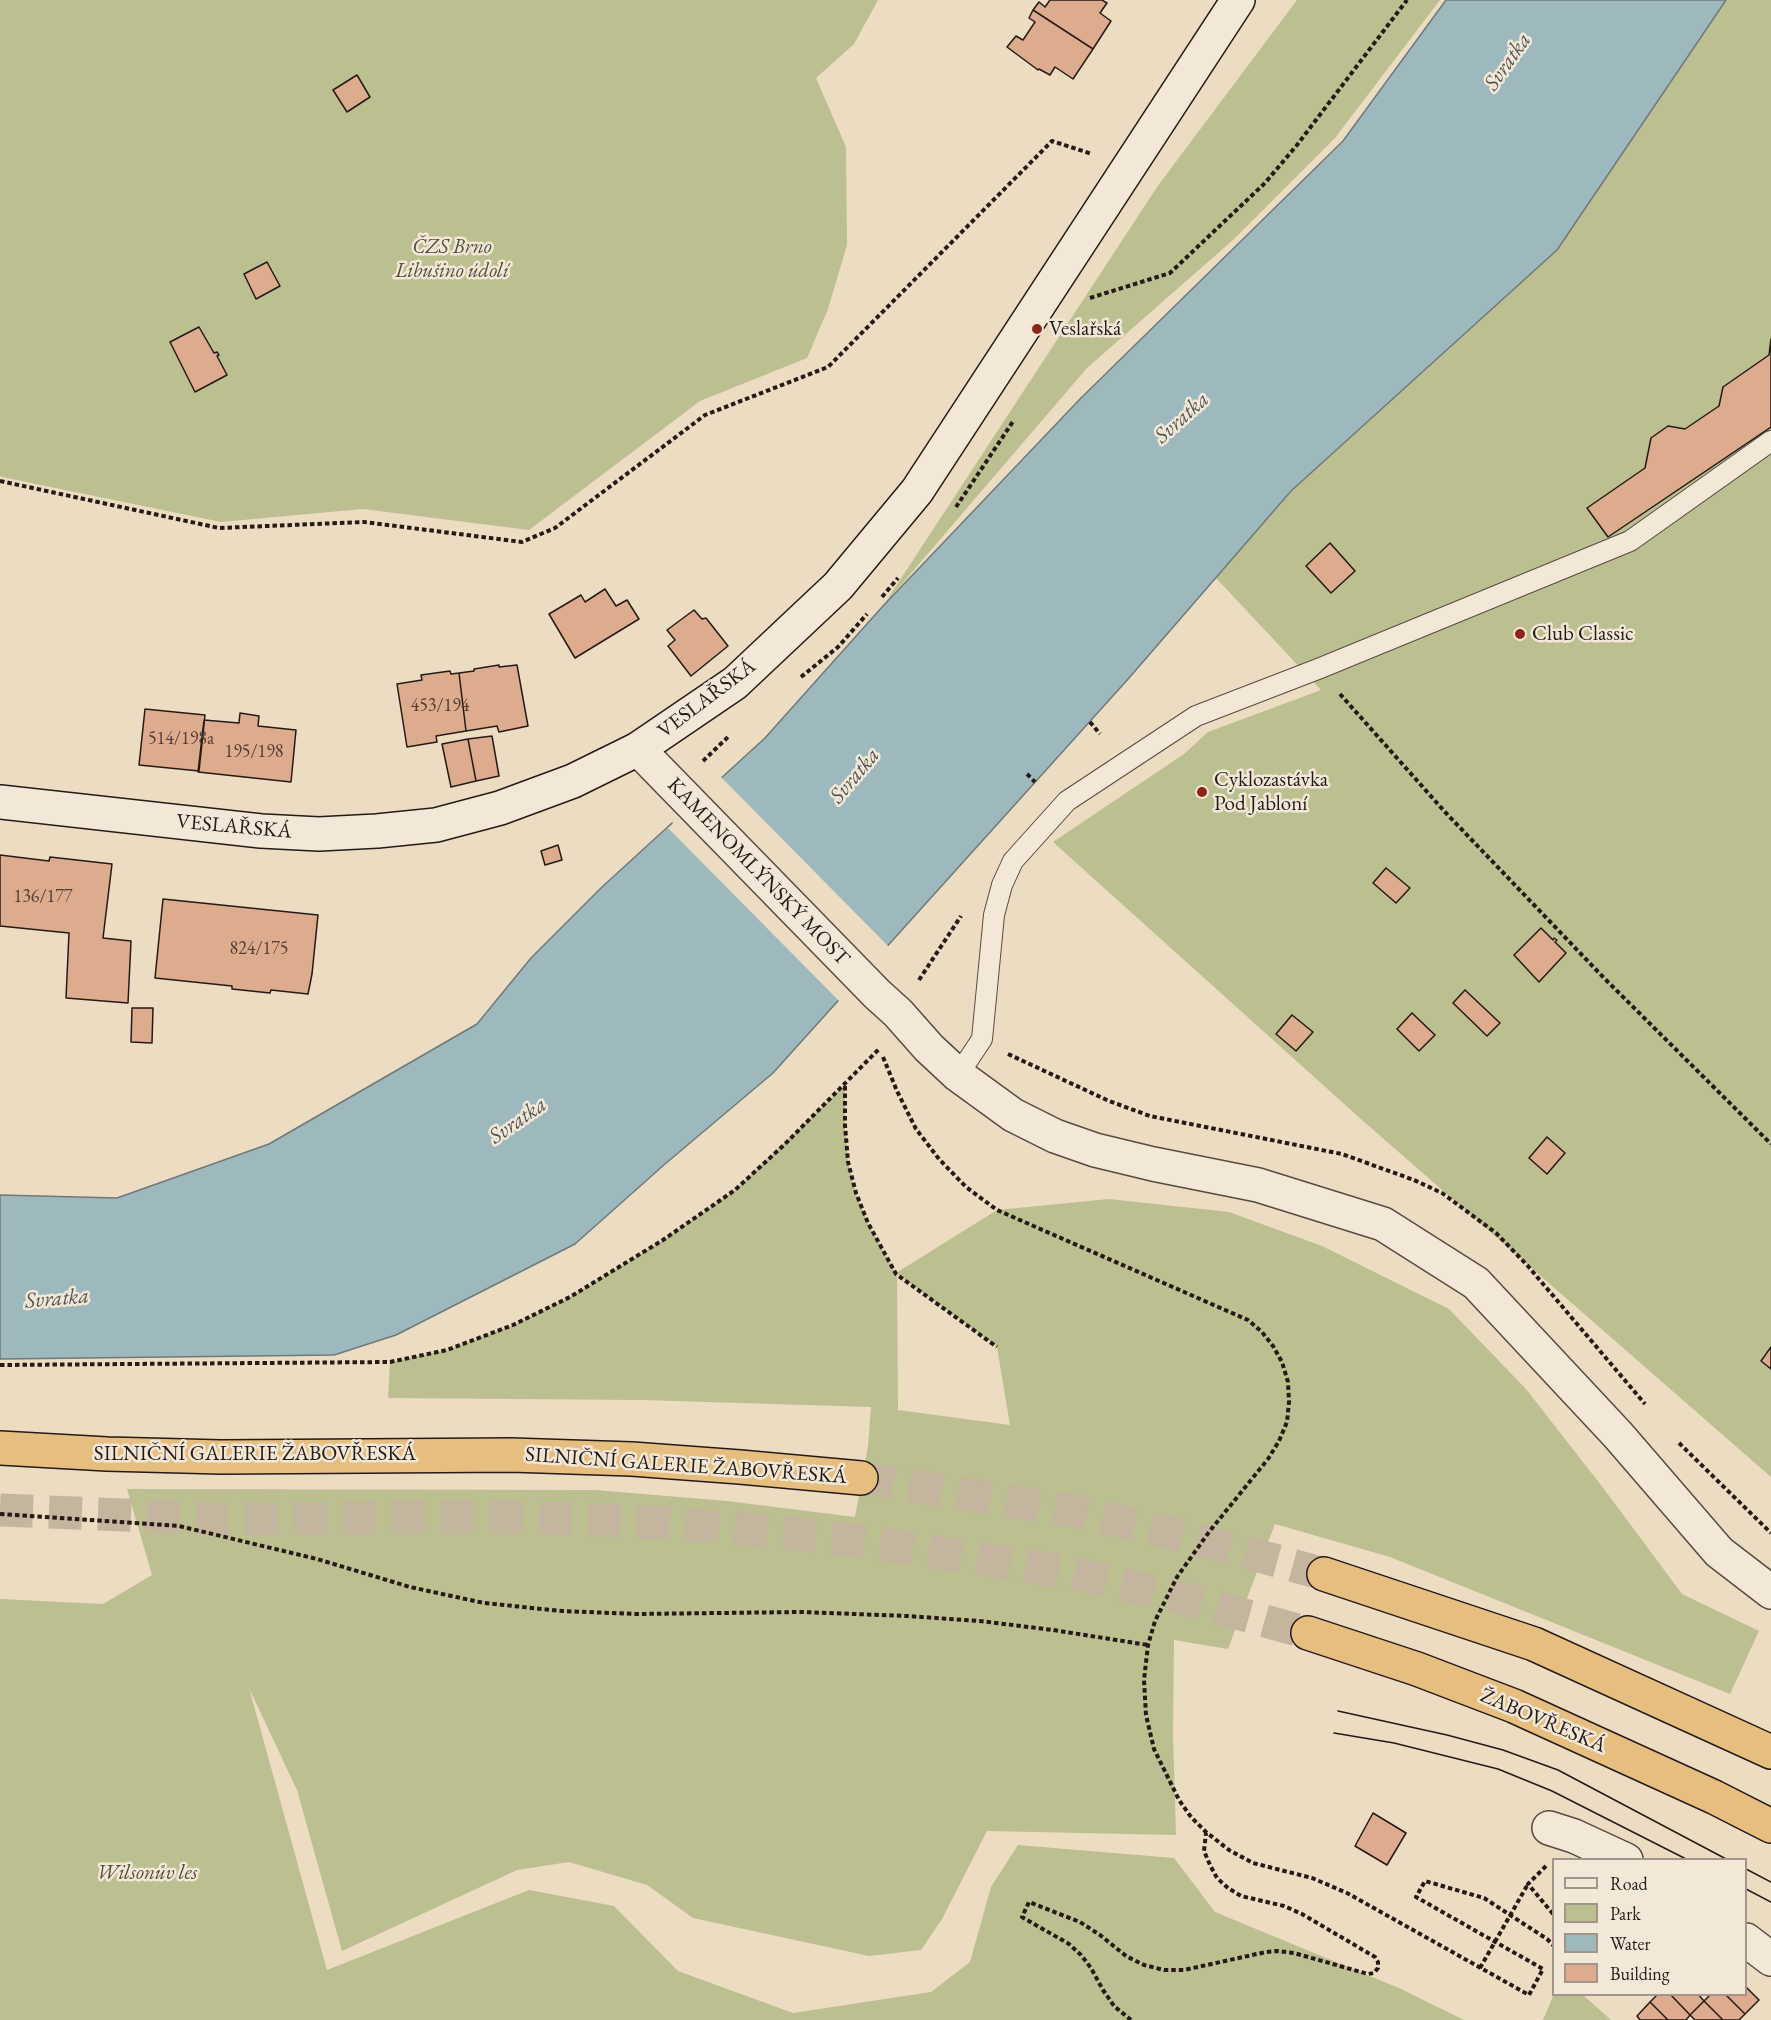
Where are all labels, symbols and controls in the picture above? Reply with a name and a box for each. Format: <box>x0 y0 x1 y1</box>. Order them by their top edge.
water label: Svratka <box>1479 28 1537 96</box>
park label: ČZS Brno Libušino údolí <box>395 234 509 284</box>
place label: Veslařská <box>1049 316 1121 342</box>
marker: Veslařská <box>1030 322 1044 336</box>
water label: Svratka <box>1149 387 1215 449</box>
place label: Club Classic <box>1532 621 1634 647</box>
marker: Club Classic <box>1513 627 1527 641</box>
street label: VESLAŘSKÁ <box>653 654 761 744</box>
house number: 453/194 <box>410 695 470 717</box>
house number: 514/198a <box>148 728 214 750</box>
house number: 195/198 <box>224 741 284 763</box>
water label: Svratka <box>824 743 886 809</box>
place label: Cyklozastávka Pod Jabloní <box>1214 767 1328 817</box>
street label: KAMENOMLÝNSKÝ MOST <box>662 773 854 971</box>
marker: Cyklozastávka Pod Jabloní <box>1195 785 1209 799</box>
street label: VESLAŘSKÁ <box>175 809 293 845</box>
house number: 136/177 <box>13 886 73 908</box>
house number: 824/175 <box>229 938 289 960</box>
water label: Svratka <box>484 1092 552 1150</box>
water label: Svratka <box>24 1283 90 1315</box>
street label: SILNIČNÍ GALERIE ŽABOVŘESKÁ <box>94 1441 416 1467</box>
street label: SILNIČNÍ GALERIE ŽABOVŘESKÁ <box>524 1442 848 1490</box>
street label: ŽABOVŘESKÁ <box>1476 1683 1610 1759</box>
legend <box>1552 1858 1747 1996</box>
park label: Wilsonův les <box>97 1860 197 1886</box>
text: Road <box>1610 1872 1648 1895</box>
text: Park <box>1610 1902 1641 1925</box>
text: Water <box>1610 1932 1651 1955</box>
text: Building <box>1610 1962 1670 1985</box>

